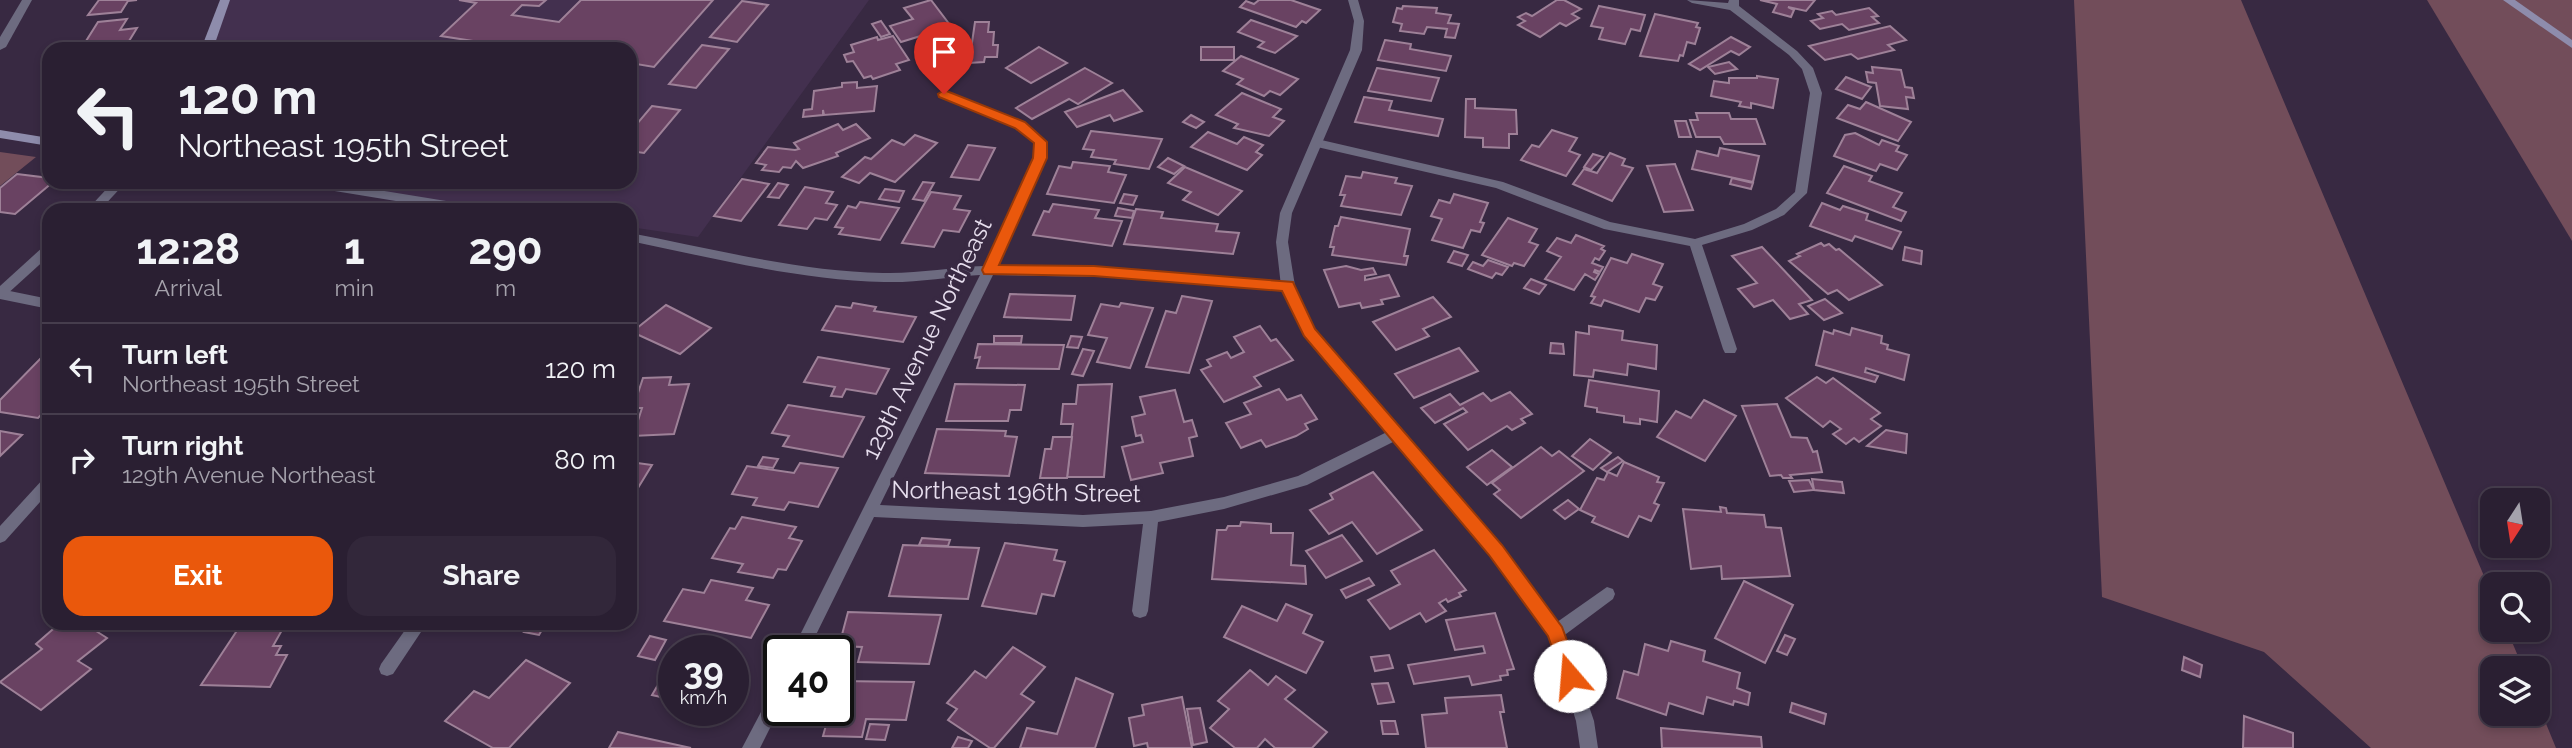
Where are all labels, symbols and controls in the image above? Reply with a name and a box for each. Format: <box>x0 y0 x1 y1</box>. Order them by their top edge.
pin <box>914 22 974 94</box>
icon: arrive <box>925 33 963 71</box>
text: 120 m <box>178 68 317 125</box>
icon: left <box>63 70 154 161</box>
text: Northeast 195th Street <box>178 127 509 164</box>
street label: 129th Avenue Northeast <box>856 214 998 464</box>
text: 12:28 <box>136 225 240 274</box>
text: 1 <box>344 225 365 274</box>
text: 290 <box>468 225 543 274</box>
text: Arrival <box>155 274 222 301</box>
text: min <box>335 274 374 301</box>
text: m <box>495 274 516 301</box>
text: Turn left <box>122 340 228 370</box>
icon: left <box>63 350 101 388</box>
text: 120 m <box>545 354 616 384</box>
text: Northeast 195th Street <box>122 370 360 397</box>
text: Turn right <box>122 431 243 461</box>
icon: right <box>63 441 101 479</box>
text: 80 m <box>554 445 616 475</box>
text: 129th Avenue Northeast <box>122 461 375 488</box>
street label: Northeast 196th Street <box>891 475 1141 508</box>
north arrow <box>2480 488 2550 558</box>
map controls <box>2480 488 2550 726</box>
button: Exit <box>63 536 333 616</box>
button: Share <box>347 536 616 616</box>
button: search <box>2480 572 2550 642</box>
speed limit sign: 40 <box>763 635 854 726</box>
position arrow <box>1533 639 1607 713</box>
text: 39 <box>683 651 724 692</box>
button: layers <box>2480 656 2550 726</box>
text: km/h <box>680 687 727 708</box>

